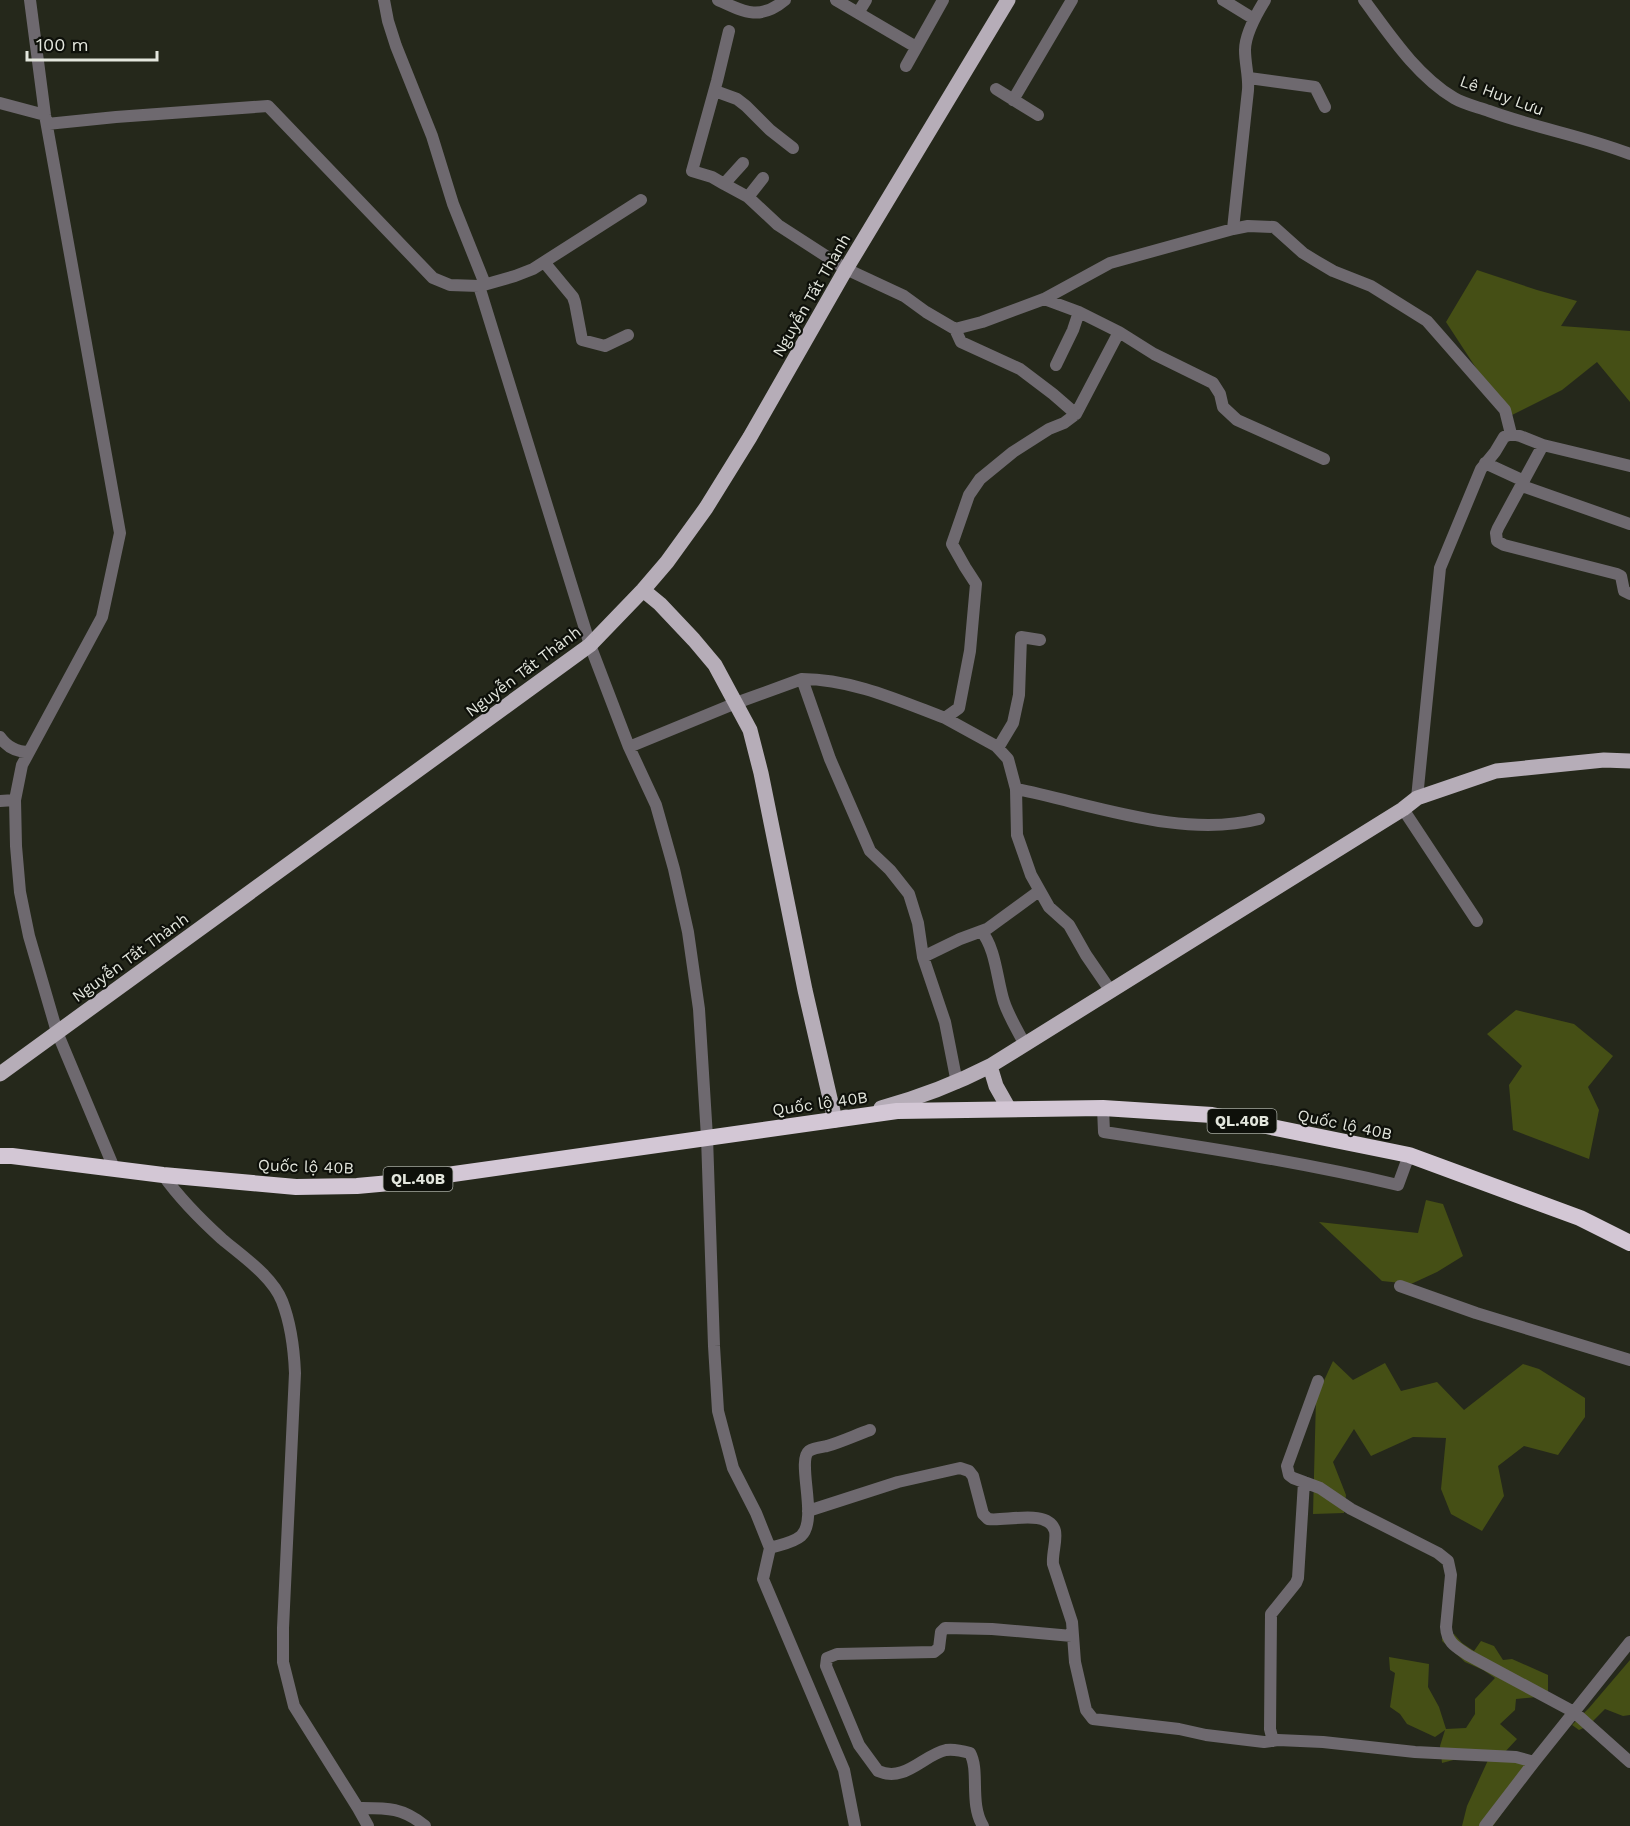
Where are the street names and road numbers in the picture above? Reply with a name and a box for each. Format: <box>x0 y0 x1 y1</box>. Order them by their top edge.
street label: Lê Huy Lưu <box>1457 72 1546 119</box>
street label: Nguyễn Tất Thành <box>768 230 854 360</box>
street label: Nguyễn Tất Thành <box>462 622 585 721</box>
street label: Nguyễn Tất Thành <box>68 909 192 1006</box>
street label: Quốc lộ 40B <box>771 1087 869 1120</box>
street label: Quốc lộ 40B <box>1296 1105 1394 1144</box>
road number: QL.40B <box>1208 1109 1276 1133</box>
street label: Quốc lộ 40B <box>258 1155 354 1178</box>
road number: QL.40B <box>384 1167 452 1191</box>

